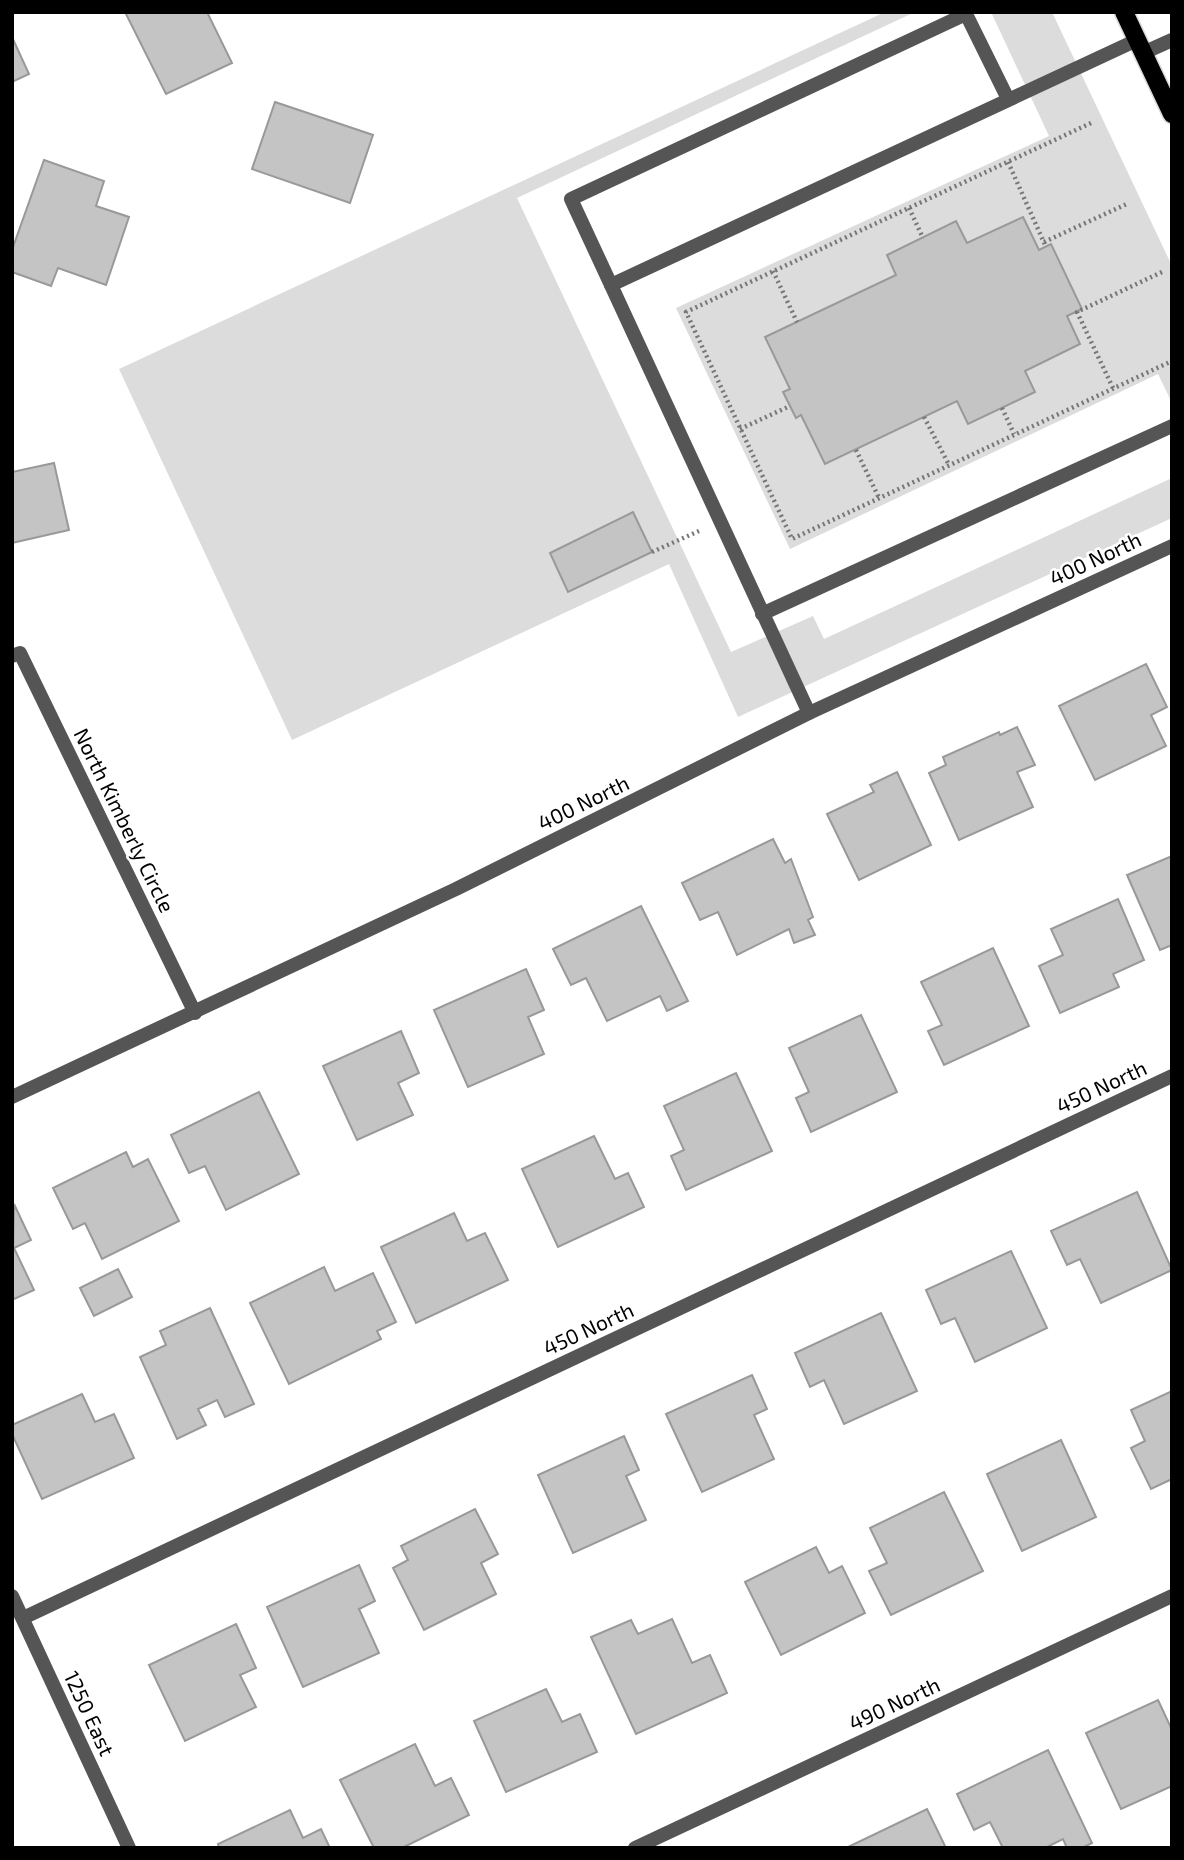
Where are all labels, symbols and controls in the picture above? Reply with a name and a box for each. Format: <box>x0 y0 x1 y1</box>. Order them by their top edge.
street label: 400 North <box>1045 526 1145 590</box>
street label: North Kimberly Circle <box>70 724 180 916</box>
street label: 400 North <box>533 769 633 835</box>
street label: 450 North <box>1052 1054 1150 1118</box>
street label: 450 North <box>539 1296 637 1360</box>
street label: 1250 East <box>59 1667 121 1759</box>
street label: 490 North <box>844 1671 944 1735</box>

